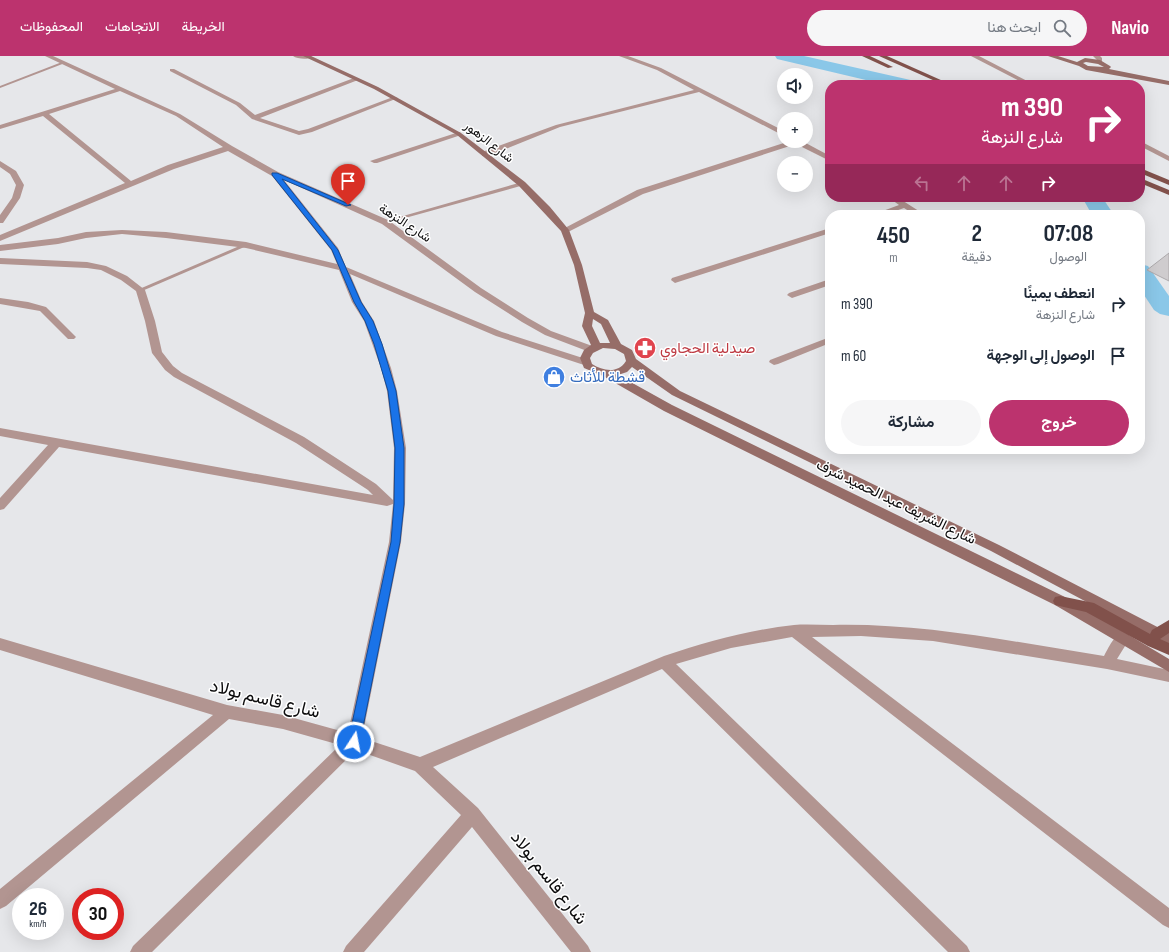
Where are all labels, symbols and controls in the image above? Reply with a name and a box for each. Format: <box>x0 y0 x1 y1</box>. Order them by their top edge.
search box <box>807 10 1087 46</box>
icon: search <box>1051 17 1073 39</box>
text: Navio <box>1111 17 1149 40</box>
text: المحفوظات <box>20 18 83 35</box>
text: الاتجاهات <box>105 18 159 35</box>
text: الخريطة <box>181 18 225 35</box>
text: ابحث هنا <box>987 18 1041 37</box>
map controls <box>777 68 813 192</box>
button: sound <box>777 68 813 104</box>
text: 390 m <box>1001 91 1063 124</box>
icon: right <box>1077 96 1129 148</box>
button: + <box>777 112 813 148</box>
street label: شارع الزهور <box>460 117 517 167</box>
text: شارع النزهة <box>981 127 1063 148</box>
button: − <box>777 156 813 192</box>
pin <box>331 164 365 205</box>
icon: arrive <box>337 170 359 192</box>
icon: left <box>911 172 933 194</box>
icon: ahead <box>953 172 975 194</box>
icon: ahead <box>995 172 1017 194</box>
icon: right <box>1037 172 1059 194</box>
street label: شارع النزهة <box>375 200 434 247</box>
text: 2 <box>971 219 982 248</box>
text: 07:08 <box>1043 219 1093 248</box>
text: 450 <box>877 221 910 250</box>
text: دقيقة <box>962 249 992 265</box>
text: الوصول <box>1050 249 1087 265</box>
text: m <box>889 250 898 266</box>
text: انعطف يمينًا <box>1024 284 1095 303</box>
icon: right <box>1107 293 1129 315</box>
text: 390 m <box>841 295 873 314</box>
text: شارع النزهة <box>1036 307 1095 323</box>
pharmacy icon: صيدلية الحجاوي <box>632 335 658 361</box>
place label: صيدلية الحجاوي <box>660 339 755 361</box>
icon: arrive <box>1107 345 1129 367</box>
text: الوصول إلى الوجهة <box>987 346 1095 365</box>
text: 60 m <box>841 347 866 366</box>
shop icon: قشطة للأثاث <box>541 364 567 390</box>
place label: قشطة للأثاث <box>570 368 645 387</box>
button: مشاركة <box>841 400 981 446</box>
button: خروج <box>989 400 1129 446</box>
street label: شارع الشريف عبد الحميد شرف <box>813 455 979 550</box>
street label: شارع قاسم بولاد <box>208 675 322 724</box>
position arrow <box>333 721 375 763</box>
street label: شارع قاسم بولاد <box>505 827 592 929</box>
speed limit sign: 30 <box>72 888 124 940</box>
text: 26 <box>29 897 47 921</box>
text: km/h <box>29 918 47 930</box>

